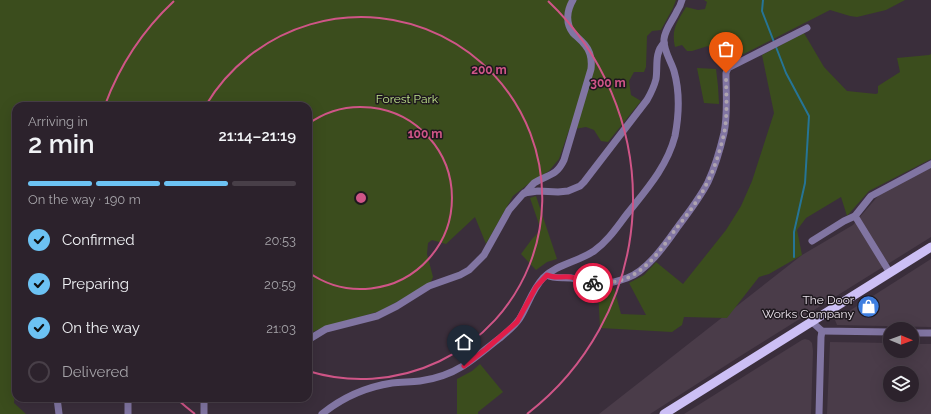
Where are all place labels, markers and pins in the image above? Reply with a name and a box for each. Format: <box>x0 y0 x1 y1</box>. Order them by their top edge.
pin <box>709 32 743 73</box>
centre of rings <box>354 191 368 205</box>
place label: The Door Works Company <box>762 293 855 321</box>
shop icon: The Door Works Company <box>856 294 882 320</box>
pin <box>447 325 481 366</box>

